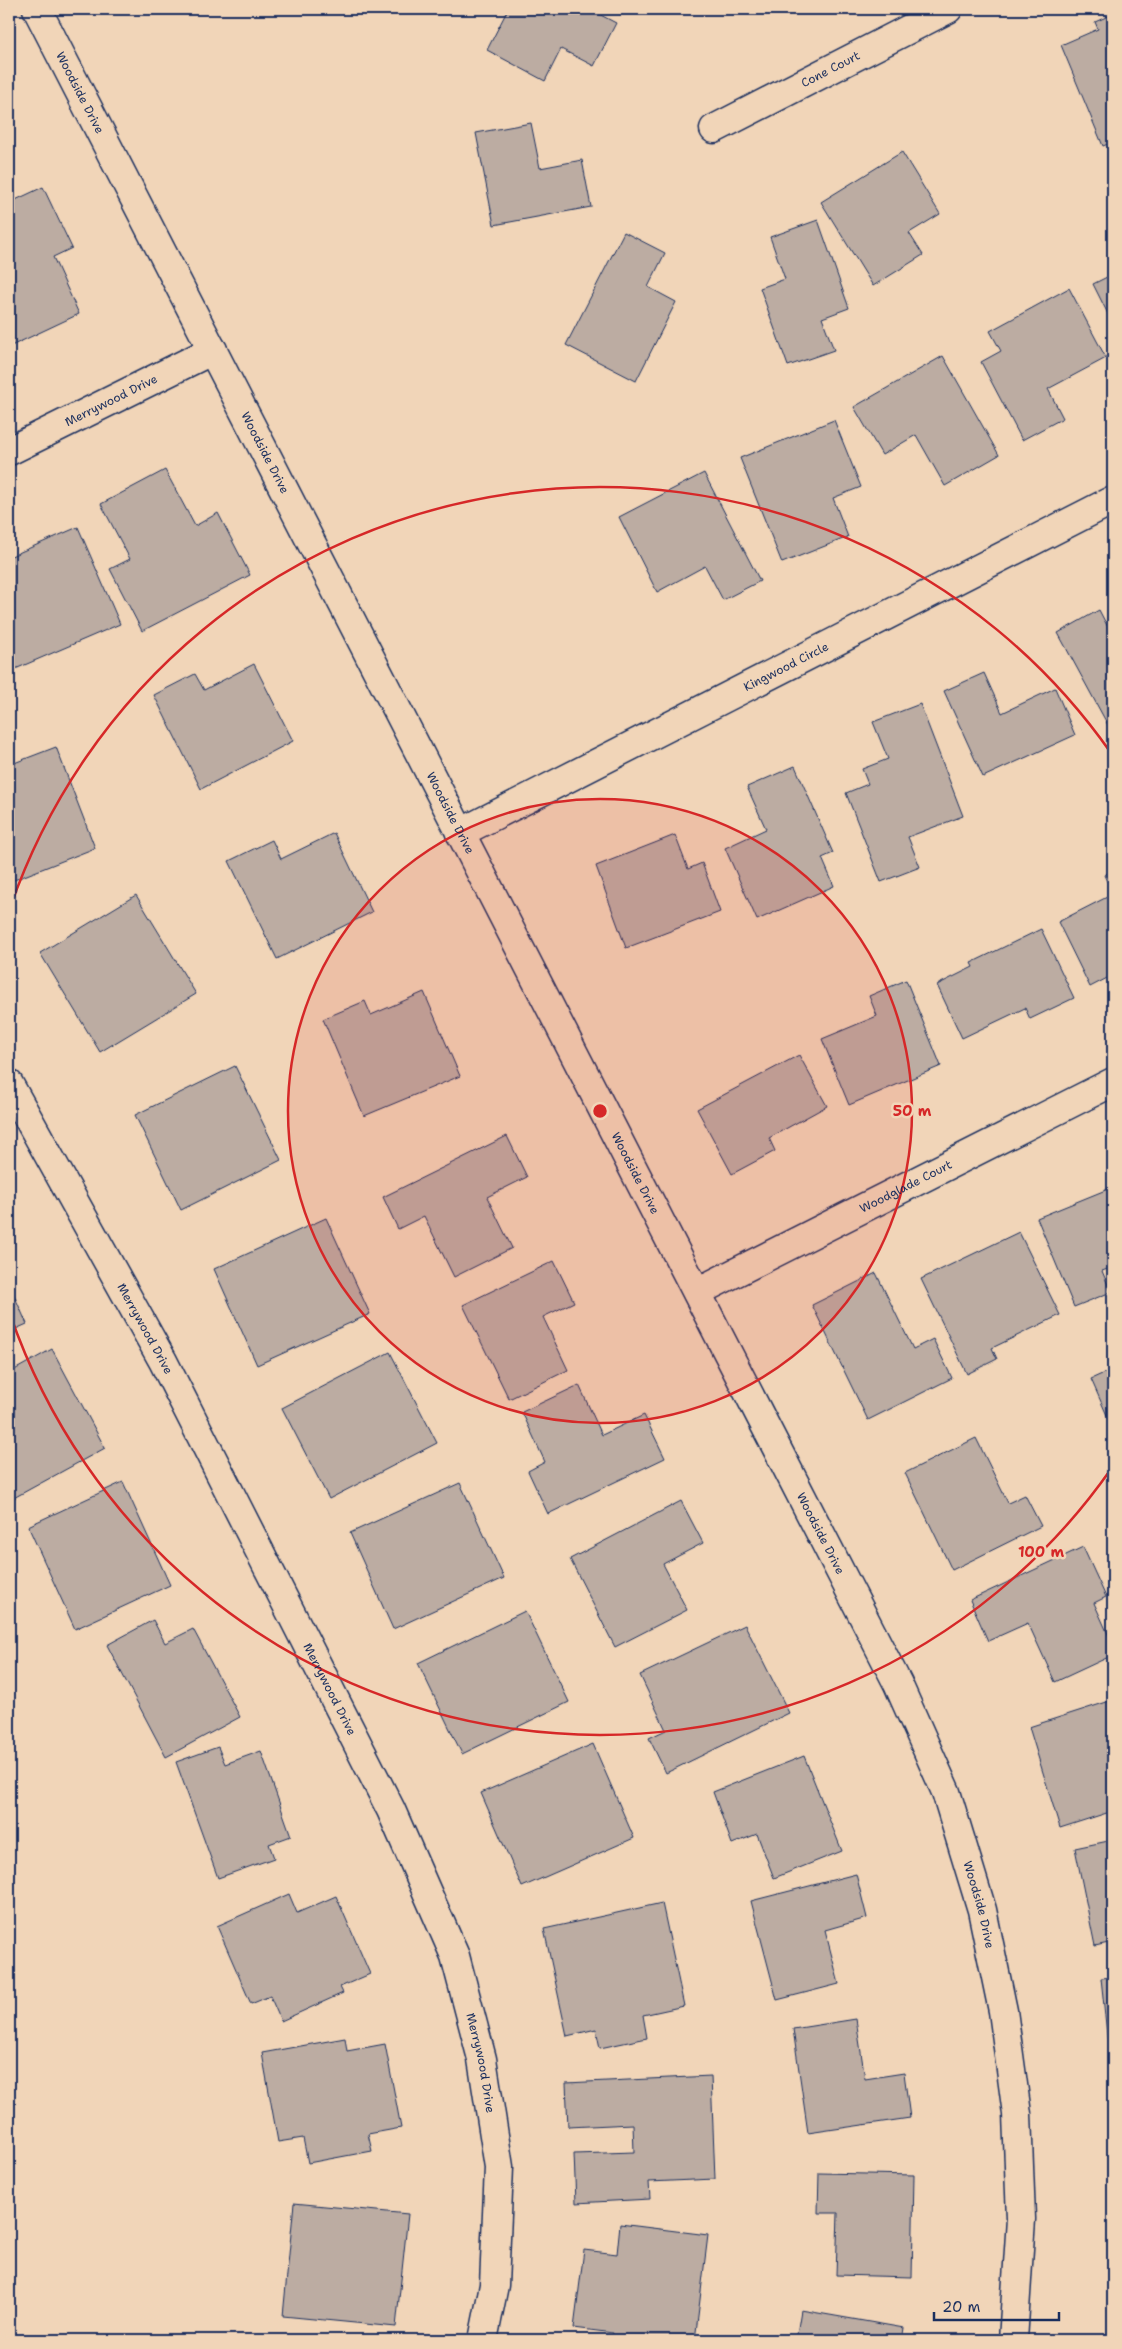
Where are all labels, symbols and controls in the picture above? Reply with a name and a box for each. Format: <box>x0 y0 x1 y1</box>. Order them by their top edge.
street label: Cone Court <box>798 47 863 91</box>
street label: Woodside Drive <box>52 49 108 136</box>
street label: Merrywood Drive <box>62 371 160 430</box>
street label: Woodside Drive <box>237 409 293 497</box>
street label: Kingwood Circle <box>741 638 832 695</box>
street label: Woodside Drive <box>423 769 478 857</box>
text: 50 m <box>893 1101 932 1121</box>
centre of rings <box>591 1102 609 1120</box>
street label: Woodside Drive <box>608 1130 663 1217</box>
street label: Woodglade Court <box>857 1157 955 1217</box>
street label: Merrywood Drive <box>113 1280 177 1377</box>
street label: Woodside Drive <box>793 1490 848 1577</box>
text: 100 m <box>1018 1542 1064 1562</box>
street label: Merrywood Drive <box>300 1640 360 1738</box>
street label: Woodside Drive <box>959 1859 998 1950</box>
street label: Merrywood Drive <box>462 2011 498 2114</box>
scale bar <box>934 2289 1060 2321</box>
text: 20 m <box>942 2297 981 2317</box>

